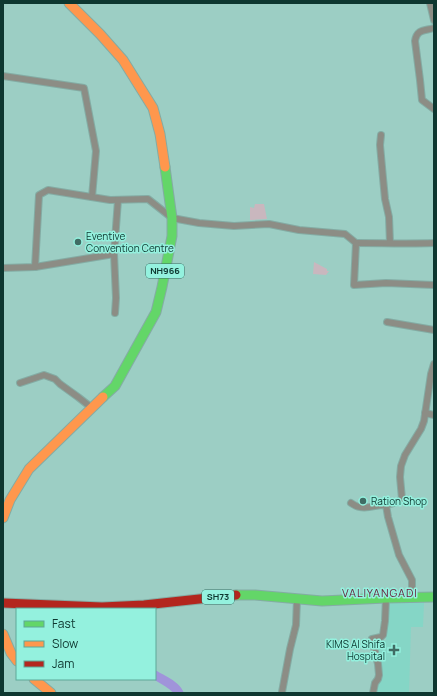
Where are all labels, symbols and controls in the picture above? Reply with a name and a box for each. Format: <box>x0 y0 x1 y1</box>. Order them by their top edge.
place label: Eventive Convention Centre <box>86 229 174 255</box>
marker: Eventive Convention Centre <box>73 237 83 247</box>
road number: NH966 <box>146 264 184 278</box>
place label: Ration Shop <box>371 494 427 508</box>
marker: Ration Shop <box>358 496 368 506</box>
district label: VALIYANGADI <box>342 585 418 600</box>
road number: SH73 <box>202 590 234 604</box>
legend <box>16 608 156 680</box>
text: Fast <box>52 615 76 632</box>
text: Slow <box>52 635 78 652</box>
place label: KIMS Al Shifa Hospital <box>326 637 385 663</box>
marker: KIMS Al Shifa Hospital <box>388 644 400 656</box>
text: Jam <box>52 655 74 672</box>

